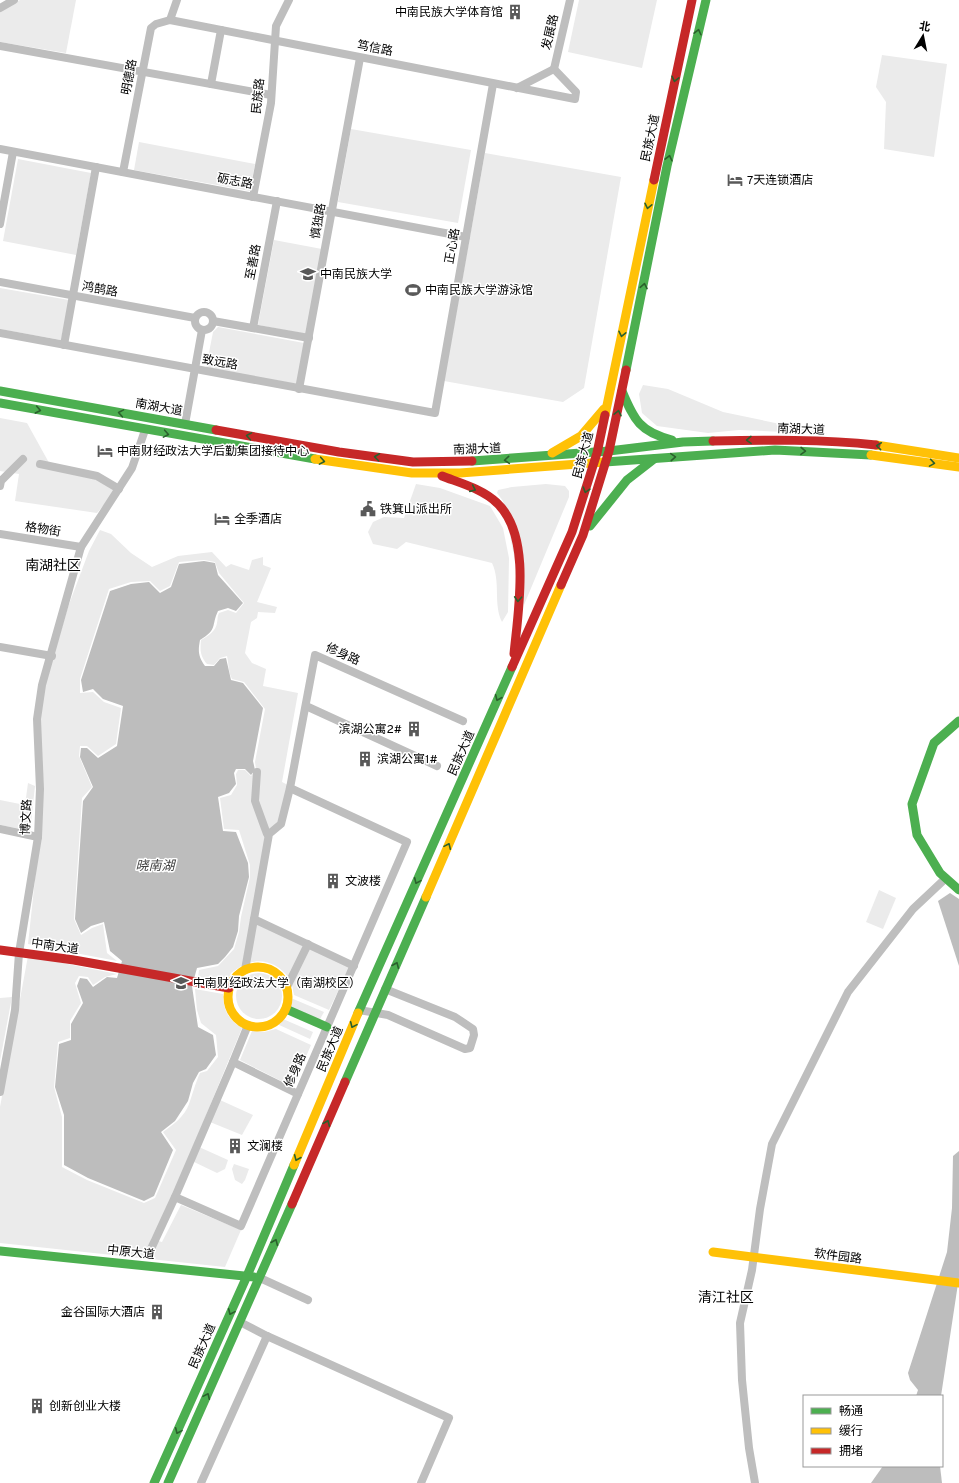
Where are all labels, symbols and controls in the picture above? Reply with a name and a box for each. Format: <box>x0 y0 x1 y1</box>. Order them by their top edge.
building icon: 中南民族大学体育馆 <box>506 3 524 21</box>
place label: 中南民族大学体育馆 <box>395 5 503 21</box>
street label: 发展路 <box>539 13 563 52</box>
north arrow <box>903 16 943 56</box>
text: 北 <box>918 19 931 35</box>
one-way arrow <box>694 29 702 35</box>
street label: 笃信路 <box>356 38 394 60</box>
street label: 明德路 <box>119 58 141 96</box>
one-way arrow <box>672 76 680 82</box>
street label: 民族路 <box>249 77 269 115</box>
street label: 民族大道 <box>638 113 664 163</box>
one-way arrow <box>665 155 673 162</box>
street label: 砺志路 <box>216 171 254 193</box>
hotel icon: 7天连锁酒店 <box>726 171 744 189</box>
place label: 7天连锁酒店 <box>747 173 813 189</box>
street label: 慎独路 <box>308 202 330 240</box>
one-way arrow <box>644 203 653 209</box>
street label: 正心路 <box>442 227 464 265</box>
street label: 至善路 <box>243 243 265 281</box>
school or university icon: 中南民族大学 <box>299 265 317 283</box>
place label: 中南民族大学 <box>320 267 392 283</box>
street label: 鸿鹄路 <box>81 279 119 301</box>
sports icon: 中南民族大学游泳馆 <box>404 281 422 299</box>
place label: 中南民族大学游泳馆 <box>425 283 533 299</box>
one-way arrow <box>639 283 647 289</box>
one-way arrow <box>618 330 627 337</box>
street label: 致远路 <box>201 352 239 374</box>
street label: 南湖大道 <box>134 396 184 420</box>
one-way arrow <box>35 405 41 414</box>
one-way arrow <box>118 409 124 417</box>
one-way arrow <box>613 410 621 416</box>
street label: 南湖大道 <box>777 421 825 439</box>
one-way arrow <box>163 429 169 437</box>
street label: 民族大道 <box>570 430 598 481</box>
one-way arrow <box>246 432 252 441</box>
one-way arrow <box>746 436 752 444</box>
street label: 南湖大道 <box>453 441 501 459</box>
hotel icon: 中南财经政法大学后勤集团接待中心 <box>96 442 114 460</box>
one-way arrow <box>876 442 882 451</box>
place label: 中南财经政法大学后勤集团接待中心 <box>117 444 309 460</box>
one-way arrow <box>800 446 806 455</box>
one-way arrow <box>670 452 676 461</box>
one-way arrow <box>374 453 380 462</box>
one-way arrow <box>504 455 510 464</box>
one-way arrow <box>319 456 325 464</box>
one-way arrow <box>929 458 935 467</box>
one-way arrow <box>468 484 476 492</box>
one-way arrow <box>582 486 591 493</box>
public building icon: 铁箕山派出所 <box>359 500 377 518</box>
place label: 铁箕山派出所 <box>380 502 452 518</box>
hotel icon: 全季酒店 <box>213 510 231 528</box>
place label: 全季酒店 <box>234 512 282 528</box>
street label: 格物街 <box>24 519 62 541</box>
district label: 南湖社区 <box>25 558 81 575</box>
one-way arrow <box>514 596 523 602</box>
street label: 修身路 <box>323 640 362 670</box>
one-way arrow <box>495 694 503 701</box>
building icon: 滨湖公寓2# <box>405 720 423 738</box>
place label: 滨湖公寓2# <box>338 722 402 738</box>
street label: 民族大道 <box>445 728 479 779</box>
building icon: 滨湖公寓1# <box>356 750 374 768</box>
place label: 滨湖公寓1# <box>377 752 438 768</box>
street label: 博文路 <box>18 799 36 835</box>
one-way arrow <box>443 843 451 851</box>
water label: 晓南湖 <box>135 859 176 875</box>
building icon: 文波楼 <box>324 872 342 890</box>
place label: 文波楼 <box>345 874 381 890</box>
one-way arrow <box>414 877 422 884</box>
street label: 中南大道 <box>30 936 80 958</box>
one-way arrow <box>391 962 399 969</box>
school or university icon: 中南财经政法大学（南湖校区） <box>172 974 190 992</box>
place label: 中南财经政法大学（南湖校区） <box>193 976 361 992</box>
one-way arrow <box>350 1021 358 1029</box>
street label: 民族大道 <box>314 1024 348 1075</box>
street label: 修身路 <box>281 1051 311 1090</box>
one-way arrow <box>322 1119 330 1127</box>
building icon: 文澜楼 <box>226 1137 244 1155</box>
place label: 文澜楼 <box>247 1139 283 1155</box>
one-way arrow <box>293 1154 301 1161</box>
one-way arrow <box>270 1239 278 1247</box>
street label: 中原大道 <box>106 1243 156 1263</box>
street label: 软件园路 <box>813 1246 863 1268</box>
district label: 清江社区 <box>698 1290 754 1307</box>
building icon: 金谷国际大酒店 <box>148 1303 166 1321</box>
place label: 金谷国际大酒店 <box>61 1305 145 1321</box>
one-way arrow <box>228 1308 236 1316</box>
street label: 民族大道 <box>186 1321 220 1372</box>
one-way arrow <box>202 1393 210 1401</box>
legend <box>803 1395 943 1467</box>
building icon: 创新创业大楼 <box>28 1397 46 1415</box>
place label: 创新创业大楼 <box>49 1399 121 1415</box>
text: 畅通 <box>839 1404 863 1420</box>
text: 缓行 <box>839 1424 863 1440</box>
one-way arrow <box>175 1426 183 1434</box>
text: 拥堵 <box>839 1444 863 1460</box>

